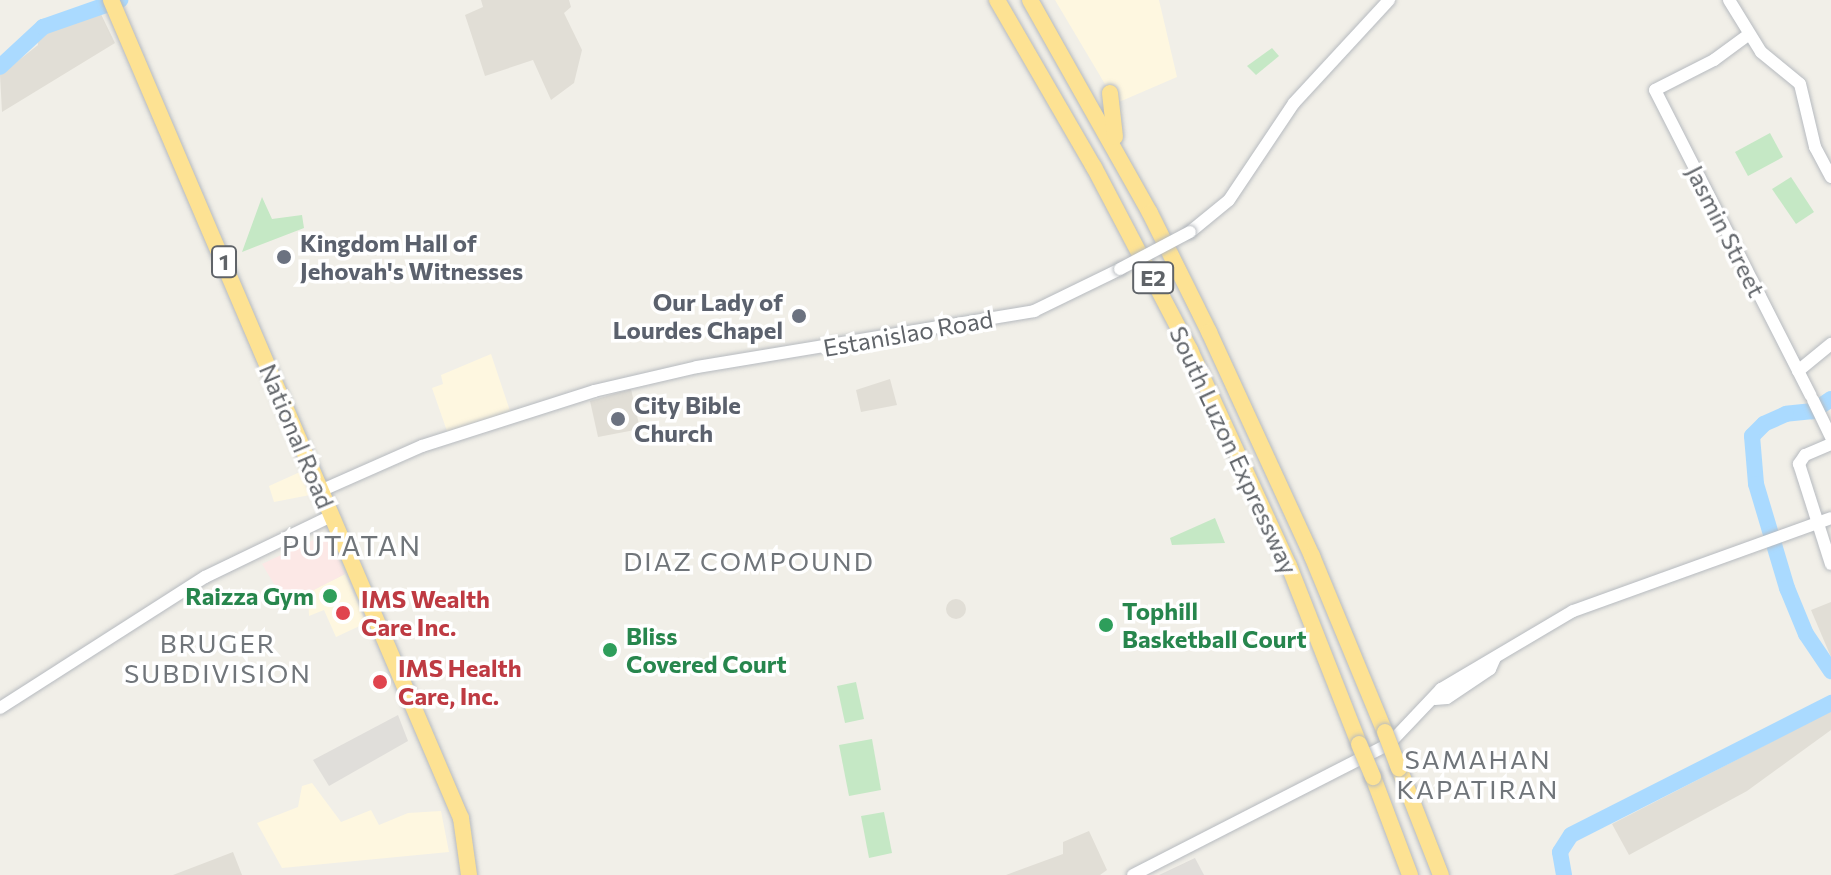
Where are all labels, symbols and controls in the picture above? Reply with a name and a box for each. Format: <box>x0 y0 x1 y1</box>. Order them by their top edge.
street label: Jasmin Street <box>1681 160 1771 302</box>
place label: Kingdom Hall of Jehovah's Witnesses <box>300 229 523 285</box>
road number: 1 <box>210 244 238 280</box>
marker: Kingdom Hall of Jehovah's Witnesses <box>275 248 293 266</box>
road number: E2 <box>1131 260 1175 296</box>
place label: Our Lady of Lourdes Chapel <box>613 288 783 344</box>
street label: Estanislao Road <box>821 304 995 362</box>
marker: Our Lady of Lourdes Chapel <box>790 307 808 325</box>
street label: South Luzon Expressway <box>1164 322 1304 578</box>
street label: National Road <box>254 359 340 513</box>
place label: City Bible Church <box>634 391 741 447</box>
marker: City Bible Church <box>609 410 627 428</box>
district label: PUTATAN <box>282 528 422 562</box>
district label: DIAZ COMPOUND <box>623 545 875 577</box>
place label: Raizza Gym <box>185 582 314 610</box>
place label: IMS Wealth Care Inc. <box>361 585 490 641</box>
marker: Raizza Gym <box>321 587 339 605</box>
place label: Tophill Basketball Court <box>1122 597 1307 653</box>
marker: IMS Wealth Care Inc. <box>332 602 354 624</box>
marker: Tophill Basketball Court <box>1097 616 1115 634</box>
place label: Bliss Covered Court <box>626 622 787 678</box>
district label: BRUGER SUBDIVISION <box>124 627 312 688</box>
marker: Bliss Covered Court <box>601 641 619 659</box>
place label: IMS Health Care, Inc. <box>398 654 522 710</box>
marker: IMS Health Care, Inc. <box>369 671 391 693</box>
district label: SAMAHAN KAPATIRAN <box>1397 743 1559 804</box>

